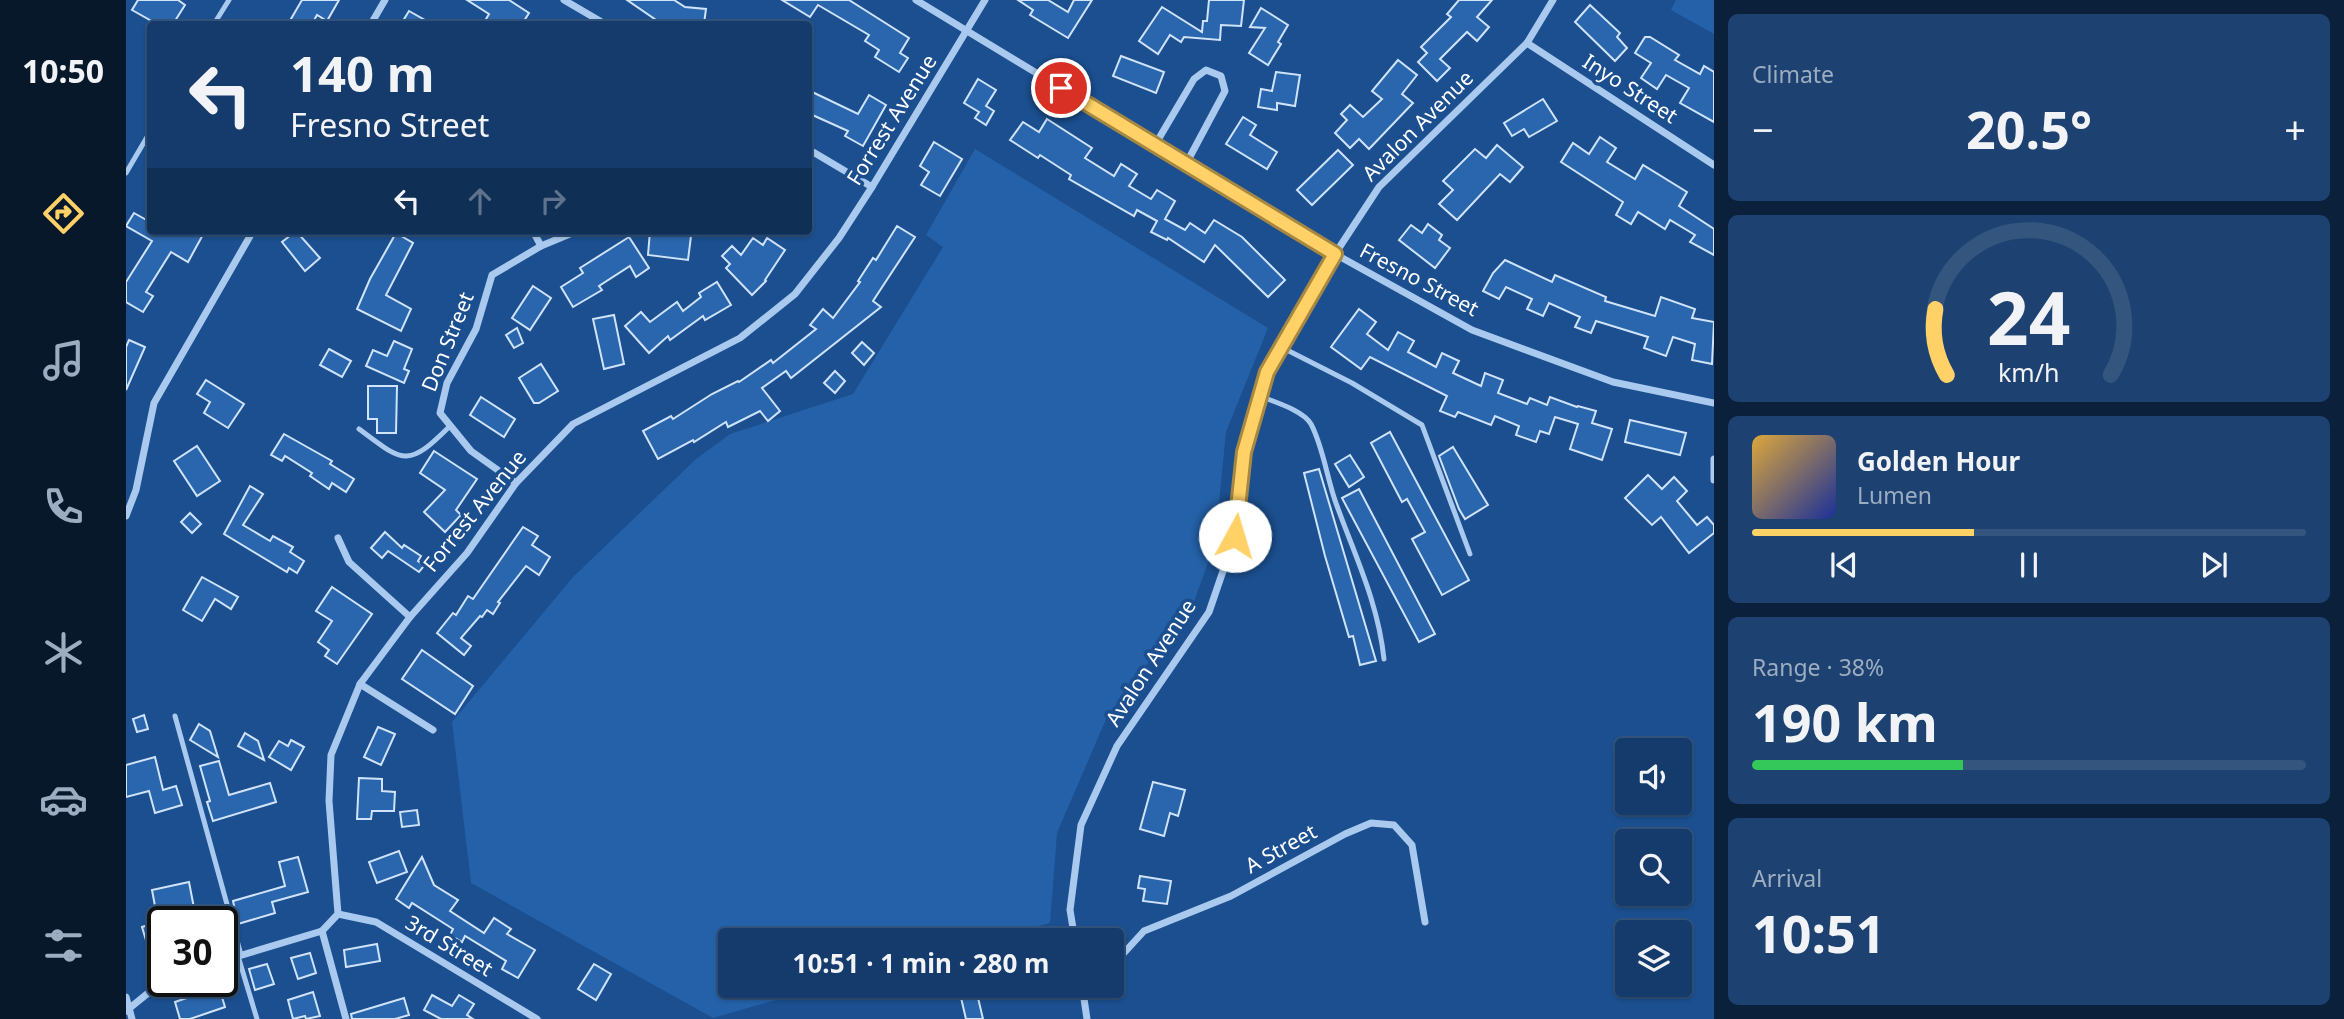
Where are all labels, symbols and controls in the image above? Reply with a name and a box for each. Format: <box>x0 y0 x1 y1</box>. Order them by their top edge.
text: 140 m <box>290 40 435 106</box>
street label: Inyo Street <box>1578 47 1684 129</box>
text: 10:50 <box>22 49 104 92</box>
icon: left <box>175 49 266 140</box>
street label: Forrest Avenue <box>840 49 943 190</box>
pin <box>1031 58 1091 118</box>
text: Climate <box>1752 58 1834 90</box>
street label: Avalon Avenue <box>1356 64 1479 187</box>
icon: arrive <box>1042 69 1080 107</box>
text: 20.5° <box>1966 93 2092 164</box>
text: Fresno Street <box>290 103 489 146</box>
text: − <box>1752 103 1774 155</box>
text: + <box>2284 103 2306 155</box>
icon: left <box>388 182 426 220</box>
icon: ahead <box>461 182 499 220</box>
icon: right <box>534 182 572 220</box>
icon: directions <box>39 189 88 238</box>
street label: Fresno Street <box>1355 236 1484 322</box>
text: 24 <box>1987 267 2071 366</box>
street label: Don Street <box>414 287 480 396</box>
icon: music <box>39 336 88 385</box>
text: km/h <box>1998 354 2060 388</box>
text: Golden Hour <box>1857 443 2020 479</box>
street label: Forrest Avenue <box>416 444 532 577</box>
text: Lumen <box>1857 479 1932 511</box>
icon: phone <box>39 482 88 531</box>
position arrow <box>1198 499 1272 573</box>
icon: previous <box>1825 546 1863 584</box>
icon: pause <box>2010 546 2048 584</box>
icon: next <box>2195 546 2233 584</box>
street label: Avalon Avenue <box>1099 594 1202 731</box>
icon: climate <box>39 628 88 677</box>
text: Range · 38% <box>1752 651 1884 683</box>
text: 190 km <box>1752 686 1938 757</box>
map controls <box>1615 738 1692 997</box>
button: sound <box>1615 738 1692 815</box>
icon: car <box>39 775 88 824</box>
street label: A Street <box>1240 817 1322 879</box>
button: search <box>1615 829 1692 906</box>
text: Arrival <box>1752 862 1822 894</box>
text: 10:51 <box>1752 897 1886 968</box>
speed limit sign: 30 <box>147 906 238 997</box>
street label: 3rd Street <box>401 908 499 982</box>
button: layers <box>1615 920 1692 997</box>
icon: filters <box>39 921 88 970</box>
text: 10:51 · 1 min · 280 m <box>793 945 1049 981</box>

